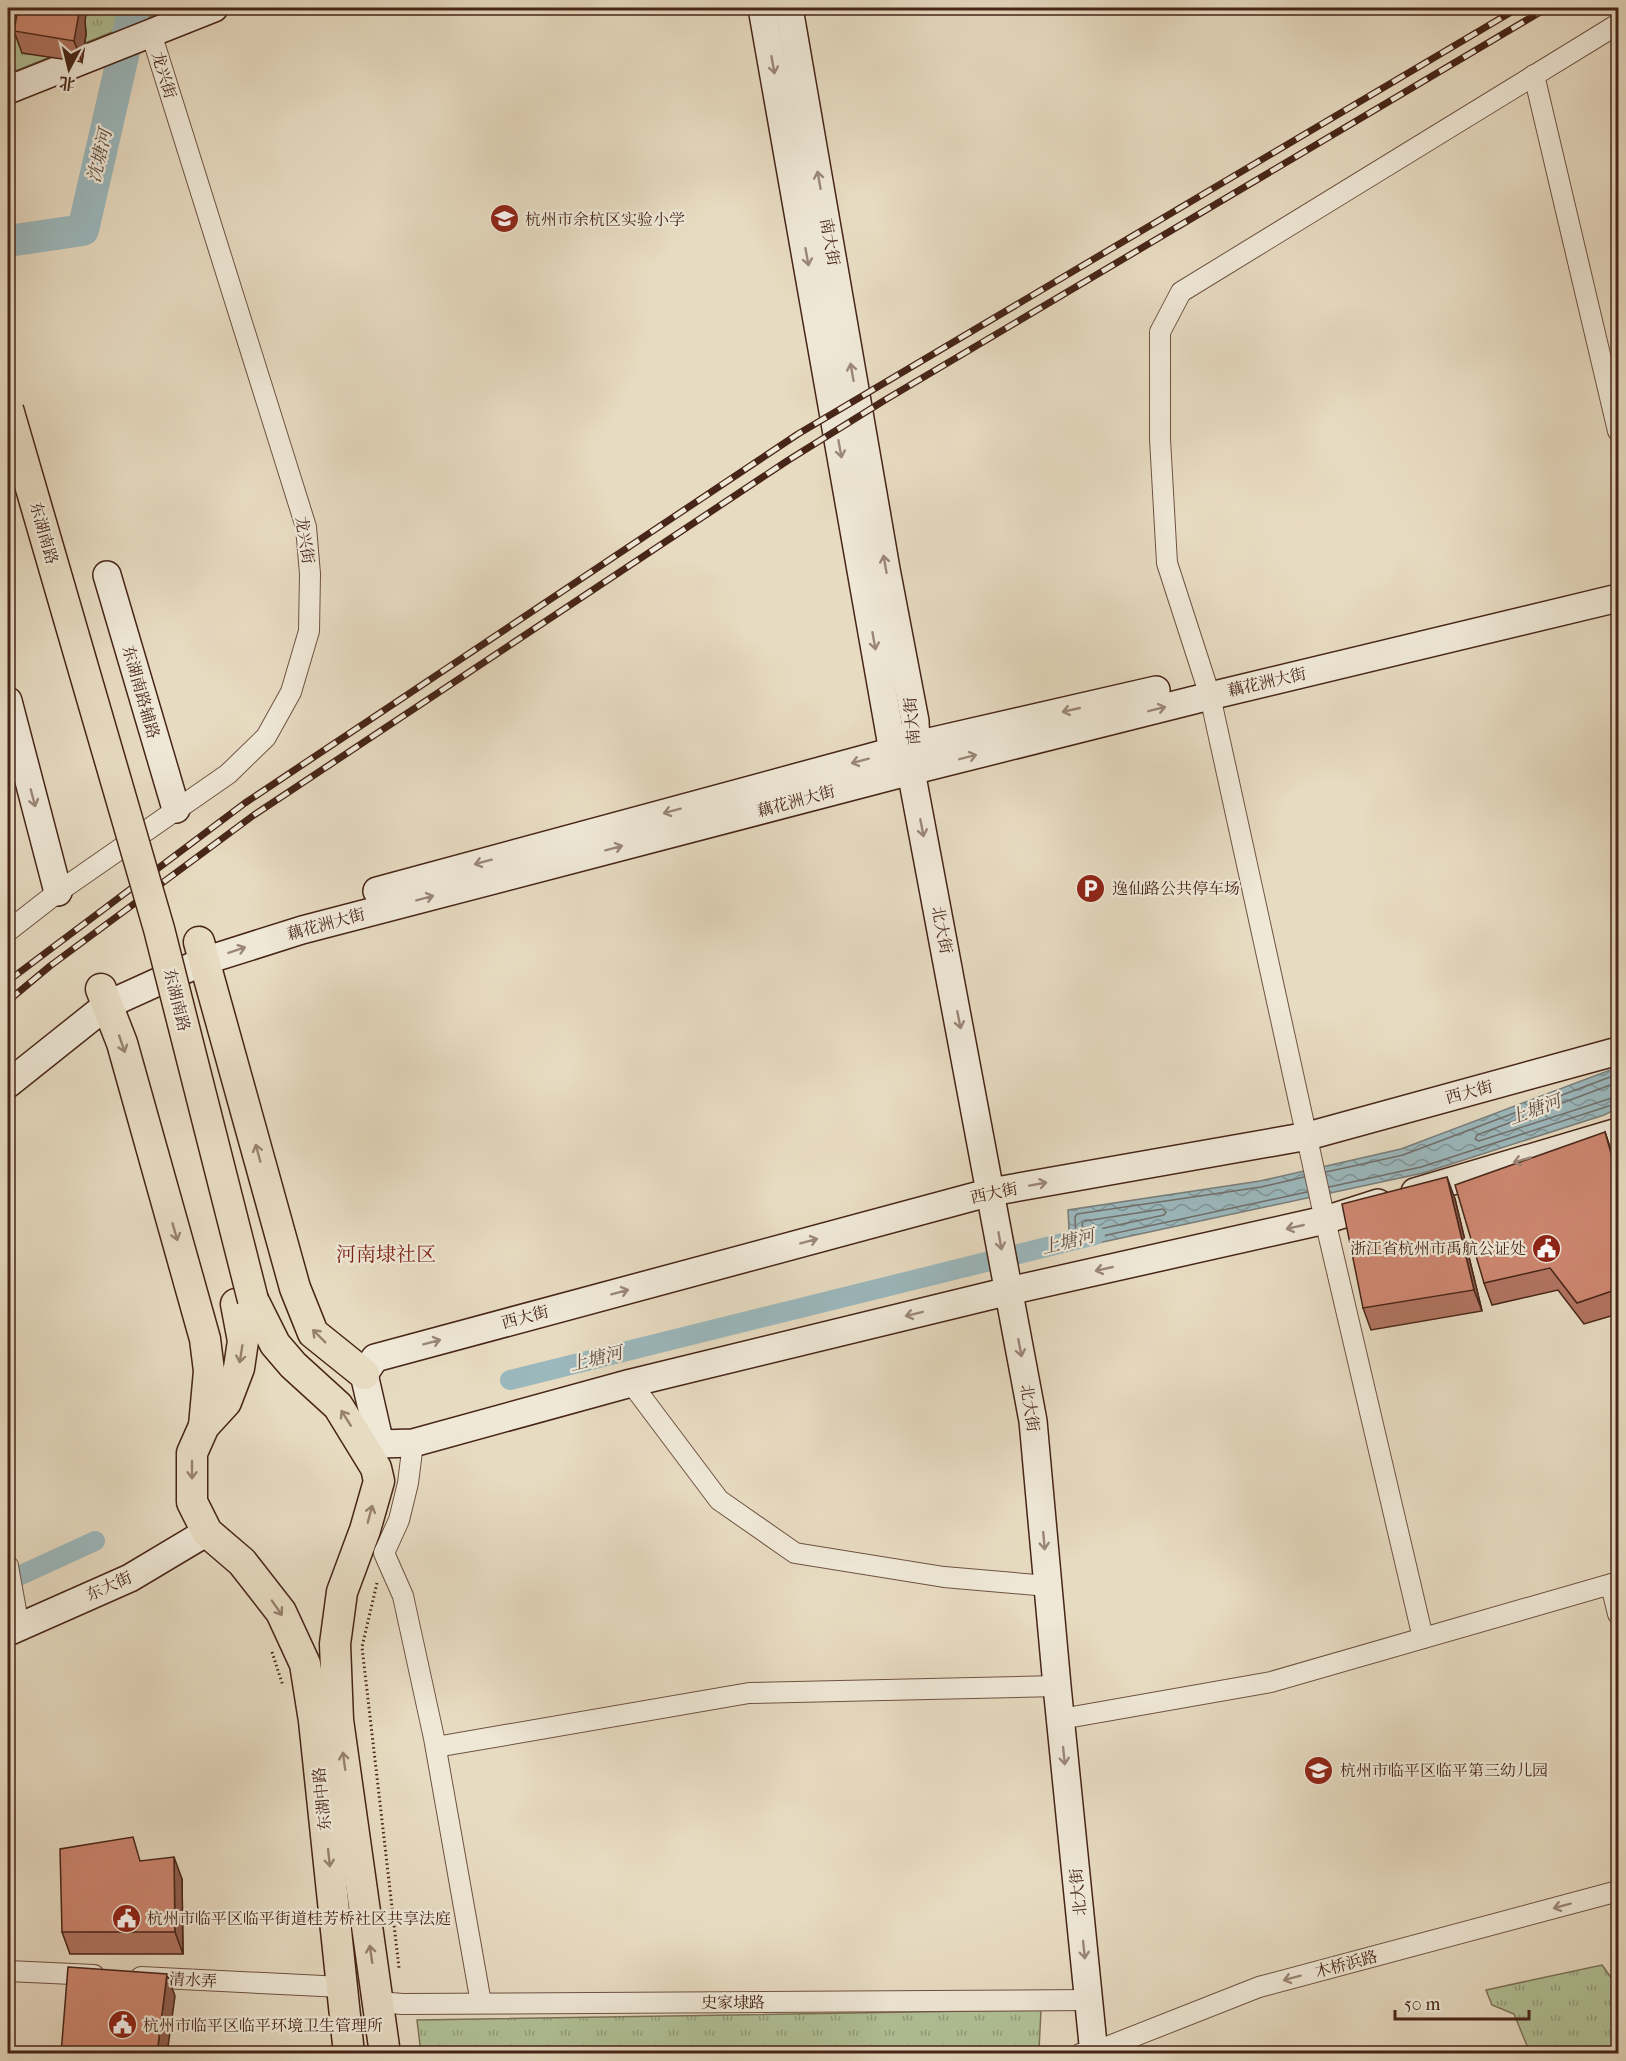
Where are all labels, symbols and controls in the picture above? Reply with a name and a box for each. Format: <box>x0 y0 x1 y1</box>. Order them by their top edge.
north arrow <box>39 39 99 99</box>
street label: 龙兴街 <box>148 49 180 101</box>
one-way arrow <box>767 55 778 74</box>
text: 北 <box>58 73 76 94</box>
water label: 沈塘河 <box>84 124 117 185</box>
one-way arrow <box>813 170 824 190</box>
school or university icon: 杭州市余杭区实验小学 <box>488 203 520 235</box>
place label: 杭州市余杭区实验小学 <box>525 210 685 229</box>
street label: 南大街 <box>816 217 844 267</box>
one-way arrow <box>802 247 813 266</box>
one-way arrow <box>846 362 857 382</box>
one-way arrow <box>835 439 846 458</box>
street label: 东湖南路 <box>26 500 62 566</box>
street label: 龙兴街 <box>292 515 318 565</box>
one-way arrow <box>879 554 890 574</box>
one-way arrow <box>868 631 879 651</box>
street label: 东湖南路辅路 <box>119 643 163 741</box>
street label: 藕花洲大街 <box>1226 664 1308 700</box>
street label: 南大街 <box>900 696 924 746</box>
one-way arrow <box>1147 703 1166 714</box>
one-way arrow <box>1062 705 1081 716</box>
one-way arrow <box>958 750 977 762</box>
one-way arrow <box>851 755 870 767</box>
street label: 藕花洲大街 <box>755 781 837 821</box>
one-way arrow <box>28 788 40 807</box>
one-way arrow <box>662 806 681 818</box>
one-way arrow <box>917 818 928 838</box>
one-way arrow <box>604 842 623 854</box>
one-way arrow <box>474 857 493 869</box>
parking icon: 逸仙路公共停车场 <box>1075 872 1107 904</box>
place label: 逸仙路公共停车场 <box>1112 879 1240 898</box>
one-way arrow <box>415 891 434 903</box>
street label: 藕花洲大街 <box>285 904 367 944</box>
street label: 北大街 <box>928 905 956 955</box>
one-way arrow <box>227 944 246 955</box>
street label: 东湖南路 <box>160 967 194 1033</box>
one-way arrow <box>954 1010 965 1029</box>
one-way arrow <box>117 1034 128 1053</box>
street label: 西大街 <box>1443 1077 1495 1107</box>
water label: 上塘河 <box>1506 1090 1567 1129</box>
one-way arrow <box>251 1144 263 1163</box>
one-way arrow <box>1513 1155 1532 1166</box>
one-way arrow <box>1028 1178 1048 1189</box>
street label: 西大街 <box>969 1179 1019 1207</box>
one-way arrow <box>1285 1221 1304 1233</box>
one-way arrow <box>170 1222 181 1241</box>
water label: 上塘河 <box>1039 1225 1100 1259</box>
one-way arrow <box>995 1231 1006 1251</box>
public building icon: 浙江省杭州市禹航公证处 <box>1531 1232 1563 1264</box>
one-way arrow <box>799 1235 818 1246</box>
place label: 浙江省杭州市禹航公证处 <box>1350 1239 1526 1258</box>
district label: 河南埭社区 <box>336 1243 436 1266</box>
one-way arrow <box>1095 1264 1114 1276</box>
one-way arrow <box>610 1285 629 1297</box>
street label: 西大街 <box>499 1302 551 1332</box>
one-way arrow <box>905 1308 924 1320</box>
one-way arrow <box>312 1329 327 1344</box>
one-way arrow <box>422 1336 441 1348</box>
one-way arrow <box>1015 1338 1026 1357</box>
water label: 上塘河 <box>567 1342 628 1376</box>
one-way arrow <box>235 1343 246 1363</box>
street label: 北大街 <box>1017 1383 1043 1433</box>
one-way arrow <box>339 1410 351 1427</box>
one-way arrow <box>186 1459 198 1479</box>
one-way arrow <box>364 1505 376 1524</box>
one-way arrow <box>1039 1531 1050 1551</box>
street label: 东大街 <box>83 1568 135 1604</box>
one-way arrow <box>271 1600 284 1617</box>
one-way arrow <box>1059 1746 1070 1766</box>
one-way arrow <box>338 1751 349 1771</box>
school or university icon: 杭州市临平区临平第三幼儿园 <box>1303 1754 1335 1786</box>
place label: 杭州市临平区临平第三幼儿园 <box>1340 1761 1548 1780</box>
street label: 东湖中路 <box>309 1766 335 1832</box>
one-way arrow <box>324 1848 335 1868</box>
street label: 北大街 <box>1066 1867 1090 1917</box>
one-way arrow <box>1553 1901 1572 1913</box>
public building icon: 杭州市临平区临平街道桂芳桥社区共享法庭 <box>110 1902 142 1934</box>
place label: 杭州市临平区临平街道桂芳桥社区共享法庭 <box>147 1909 451 1928</box>
one-way arrow <box>1079 1940 1090 1960</box>
one-way arrow <box>365 1945 376 1964</box>
street label: 木桥浜路 <box>1313 1947 1379 1981</box>
street label: 清水弄 <box>169 1969 217 1991</box>
one-way arrow <box>1283 1973 1302 1984</box>
scale bar <box>1395 1983 1528 2021</box>
street label: 史家埭路 <box>701 1993 765 2012</box>
text: 50 m <box>1404 1994 1441 2015</box>
public building icon: 杭州市临平区临平环境卫生管理所 <box>106 2009 138 2041</box>
place label: 杭州市临平区临平环境卫生管理所 <box>143 2016 383 2035</box>

